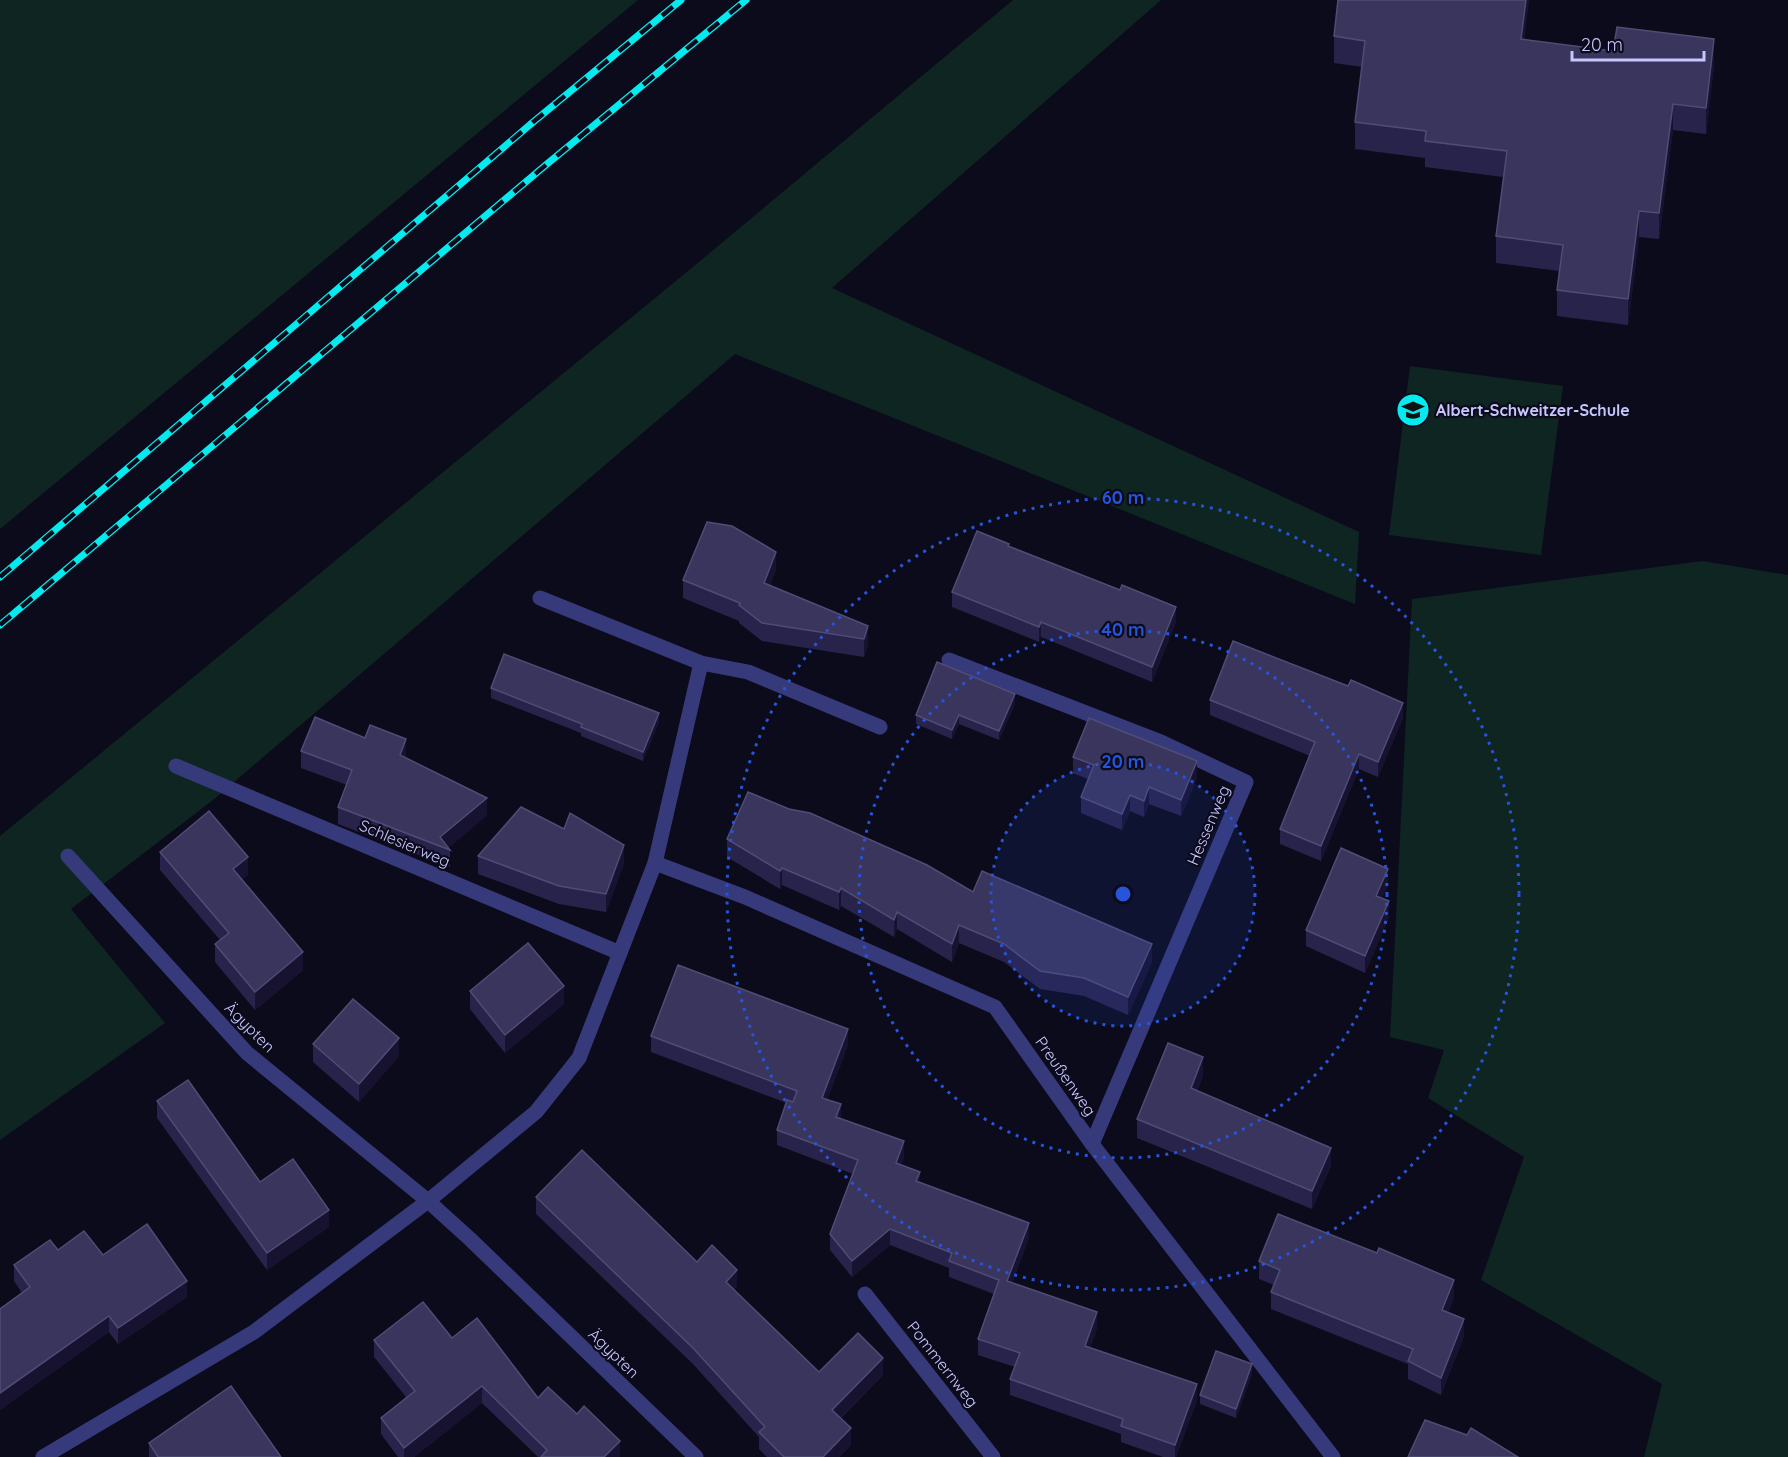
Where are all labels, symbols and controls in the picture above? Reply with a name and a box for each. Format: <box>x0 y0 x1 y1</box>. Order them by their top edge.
scale bar <box>1572 24 1704 62</box>
text: 20 m <box>1581 33 1623 56</box>
school or university icon: Albert-Schweitzer-Schule <box>1395 392 1431 428</box>
place label: Albert-Schweitzer-Schule <box>1436 400 1630 420</box>
text: 60 m <box>1102 486 1144 509</box>
text: 40 m <box>1101 618 1145 641</box>
text: 20 m <box>1102 750 1144 773</box>
street label: Hessenweg <box>1182 782 1234 868</box>
street label: Schlesierweg <box>357 815 453 871</box>
centre of rings <box>1113 884 1133 904</box>
street label: Ägypten <box>221 998 279 1056</box>
street label: Preußenweg <box>1031 1032 1101 1120</box>
street label: Pommernweg <box>903 1317 983 1411</box>
street label: Ägypten <box>584 1324 644 1382</box>

